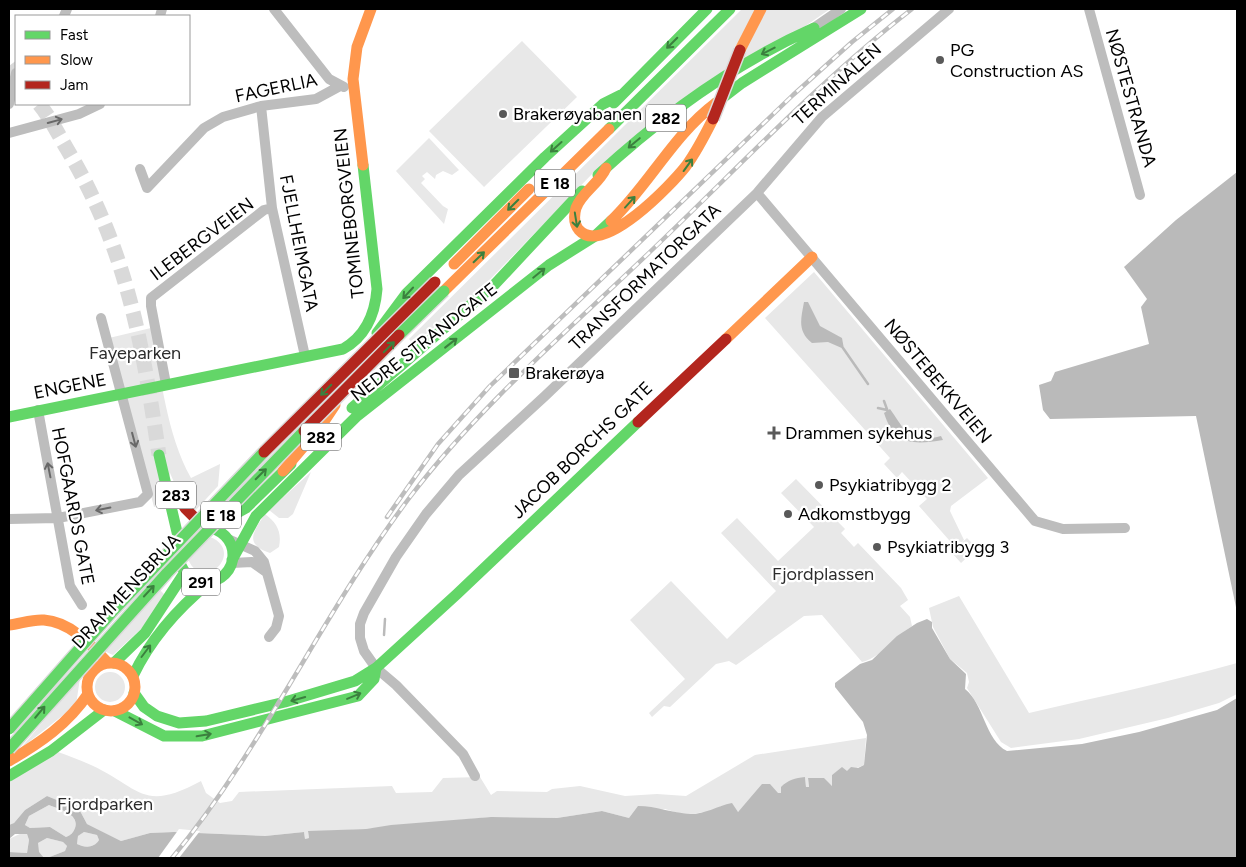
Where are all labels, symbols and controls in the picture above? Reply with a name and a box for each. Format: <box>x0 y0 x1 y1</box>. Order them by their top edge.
legend <box>15 15 190 105</box>
text: Fast <box>60 26 89 44</box>
street label: NØSTESTRANDA <box>1101 26 1161 170</box>
one-way arrow <box>667 37 679 49</box>
street label: TERMINALEN <box>788 38 886 130</box>
place label: PG Construction AS <box>950 39 1084 82</box>
one-way arrow <box>761 47 776 56</box>
text: Slow <box>60 51 93 69</box>
marker: PG Construction AS <box>934 54 946 66</box>
street label: FAGERLIA <box>233 69 319 107</box>
text: Jam <box>60 76 88 94</box>
place label: Brakerøyabanen <box>513 103 642 125</box>
road number: 282 <box>646 105 686 132</box>
marker: Brakerøyabanen <box>497 108 509 120</box>
one-way arrow <box>47 116 63 125</box>
street label: TOMINEBORGVEIEN <box>329 127 369 299</box>
one-way arrow <box>628 137 641 149</box>
one-way arrow <box>549 141 562 153</box>
one-way arrow <box>682 159 693 172</box>
road number: E 18 <box>535 170 575 197</box>
street label: FJELLHEIMGATA <box>275 173 323 313</box>
street label: ILEBERGVEIEN <box>146 193 258 285</box>
one-way arrow <box>624 196 636 209</box>
one-way arrow <box>507 199 519 211</box>
street label: TRANSFORMATORGATA <box>565 199 725 355</box>
one-way arrow <box>572 211 582 227</box>
one-way arrow <box>473 251 485 264</box>
one-way arrow <box>532 268 545 279</box>
street label: NEDRE STRANDGATE <box>346 278 502 406</box>
one-way arrow <box>402 287 413 300</box>
street label: NØSTEBEKKVEIEN <box>879 314 997 448</box>
one-way arrow <box>444 337 457 348</box>
one-way arrow <box>382 341 394 353</box>
park label: Fayeparken <box>89 342 181 364</box>
place label: Brakerøya <box>525 362 604 384</box>
marker: Brakerøya <box>507 366 521 380</box>
street label: ENGENE <box>32 368 108 404</box>
street label: JACOB BORCHS GATE <box>507 377 657 523</box>
one-way arrow <box>320 384 332 396</box>
place label: Drammen sykehus <box>785 422 932 444</box>
road number: 282 <box>301 424 341 451</box>
street label: HOFGAARDS GATE <box>47 425 99 587</box>
marker: Drammen sykehus <box>767 426 781 440</box>
one-way arrow <box>130 432 140 448</box>
one-way arrow <box>44 462 54 478</box>
one-way arrow <box>255 468 267 480</box>
place label: Psykiatribygg 2 <box>829 474 952 496</box>
marker: Psykiatribygg 2 <box>813 479 825 491</box>
road number: 283 <box>156 482 196 508</box>
road number: E 18 <box>201 502 241 528</box>
place label: Adkomstbygg <box>798 503 911 525</box>
one-way arrow <box>96 505 112 515</box>
marker: Adkomstbygg <box>782 508 794 520</box>
street label: DRAMMENSBRUA <box>67 529 185 653</box>
place label: Psykiatribygg 3 <box>887 536 1009 558</box>
marker: Psykiatribygg 3 <box>871 541 883 553</box>
park label: Fjordplassen <box>772 563 874 585</box>
road number: 291 <box>182 568 220 596</box>
one-way arrow <box>142 585 154 598</box>
one-way arrow <box>141 644 151 658</box>
one-way arrow <box>346 691 361 700</box>
one-way arrow <box>291 694 307 704</box>
one-way arrow <box>35 706 46 719</box>
one-way arrow <box>128 717 143 726</box>
one-way arrow <box>196 729 212 739</box>
park label: Fjordparken <box>57 793 153 815</box>

